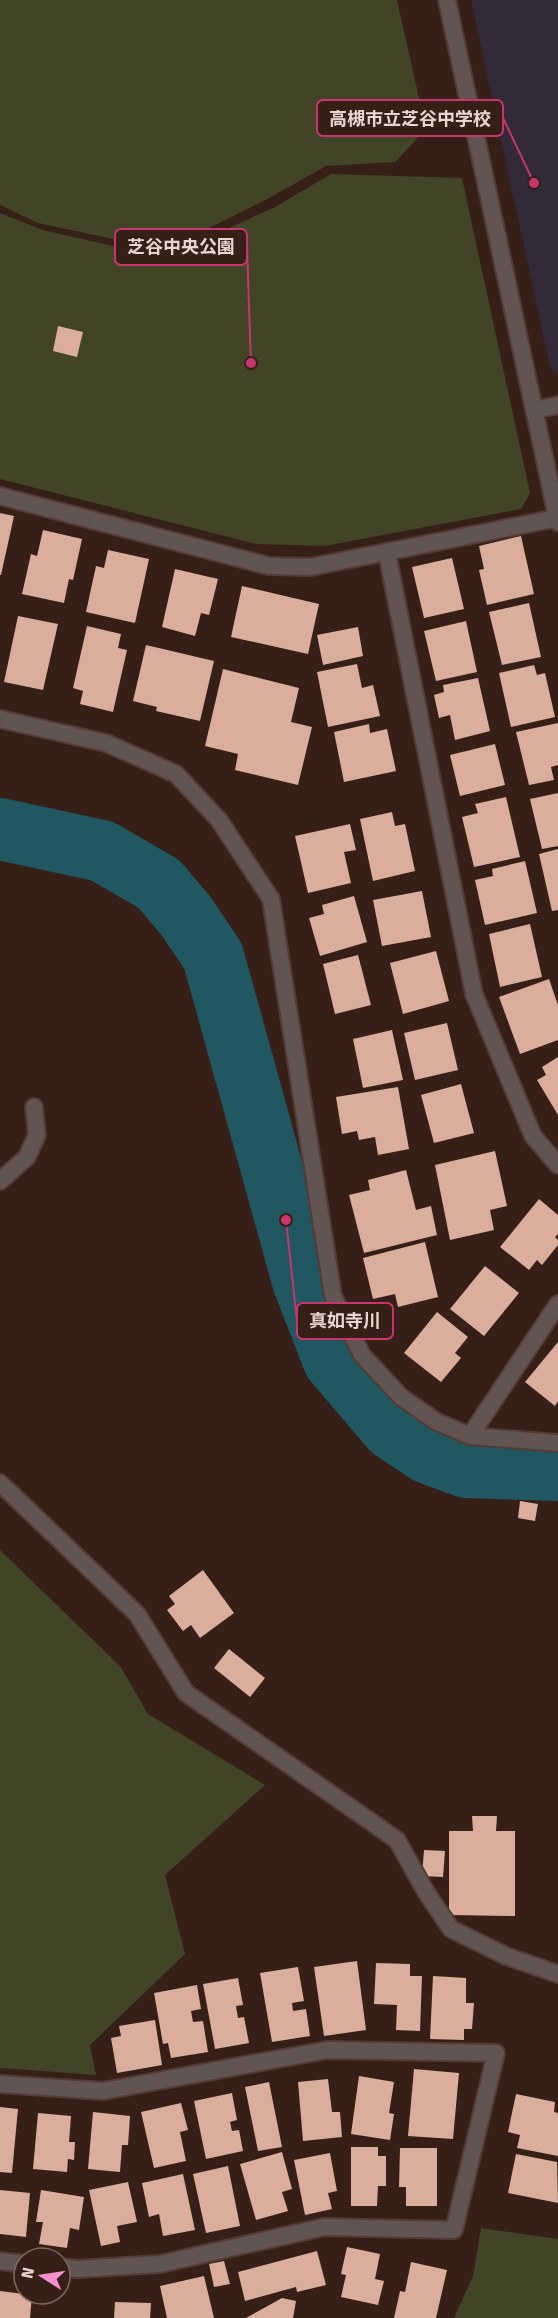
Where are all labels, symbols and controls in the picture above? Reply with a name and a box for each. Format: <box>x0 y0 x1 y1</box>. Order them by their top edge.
callout: 高槻市立芝谷中学校 <box>317 100 503 136</box>
text: 高槻市立芝谷中学校 <box>329 108 491 130</box>
callout: 芝谷中央公園 <box>115 229 247 265</box>
text: 芝谷中央公園 <box>127 236 235 258</box>
callout: 真如寺川 <box>297 1303 393 1339</box>
text: 真如寺川 <box>309 1310 381 1332</box>
north arrow <box>12 2246 72 2306</box>
text: N <box>17 2266 38 2280</box>

